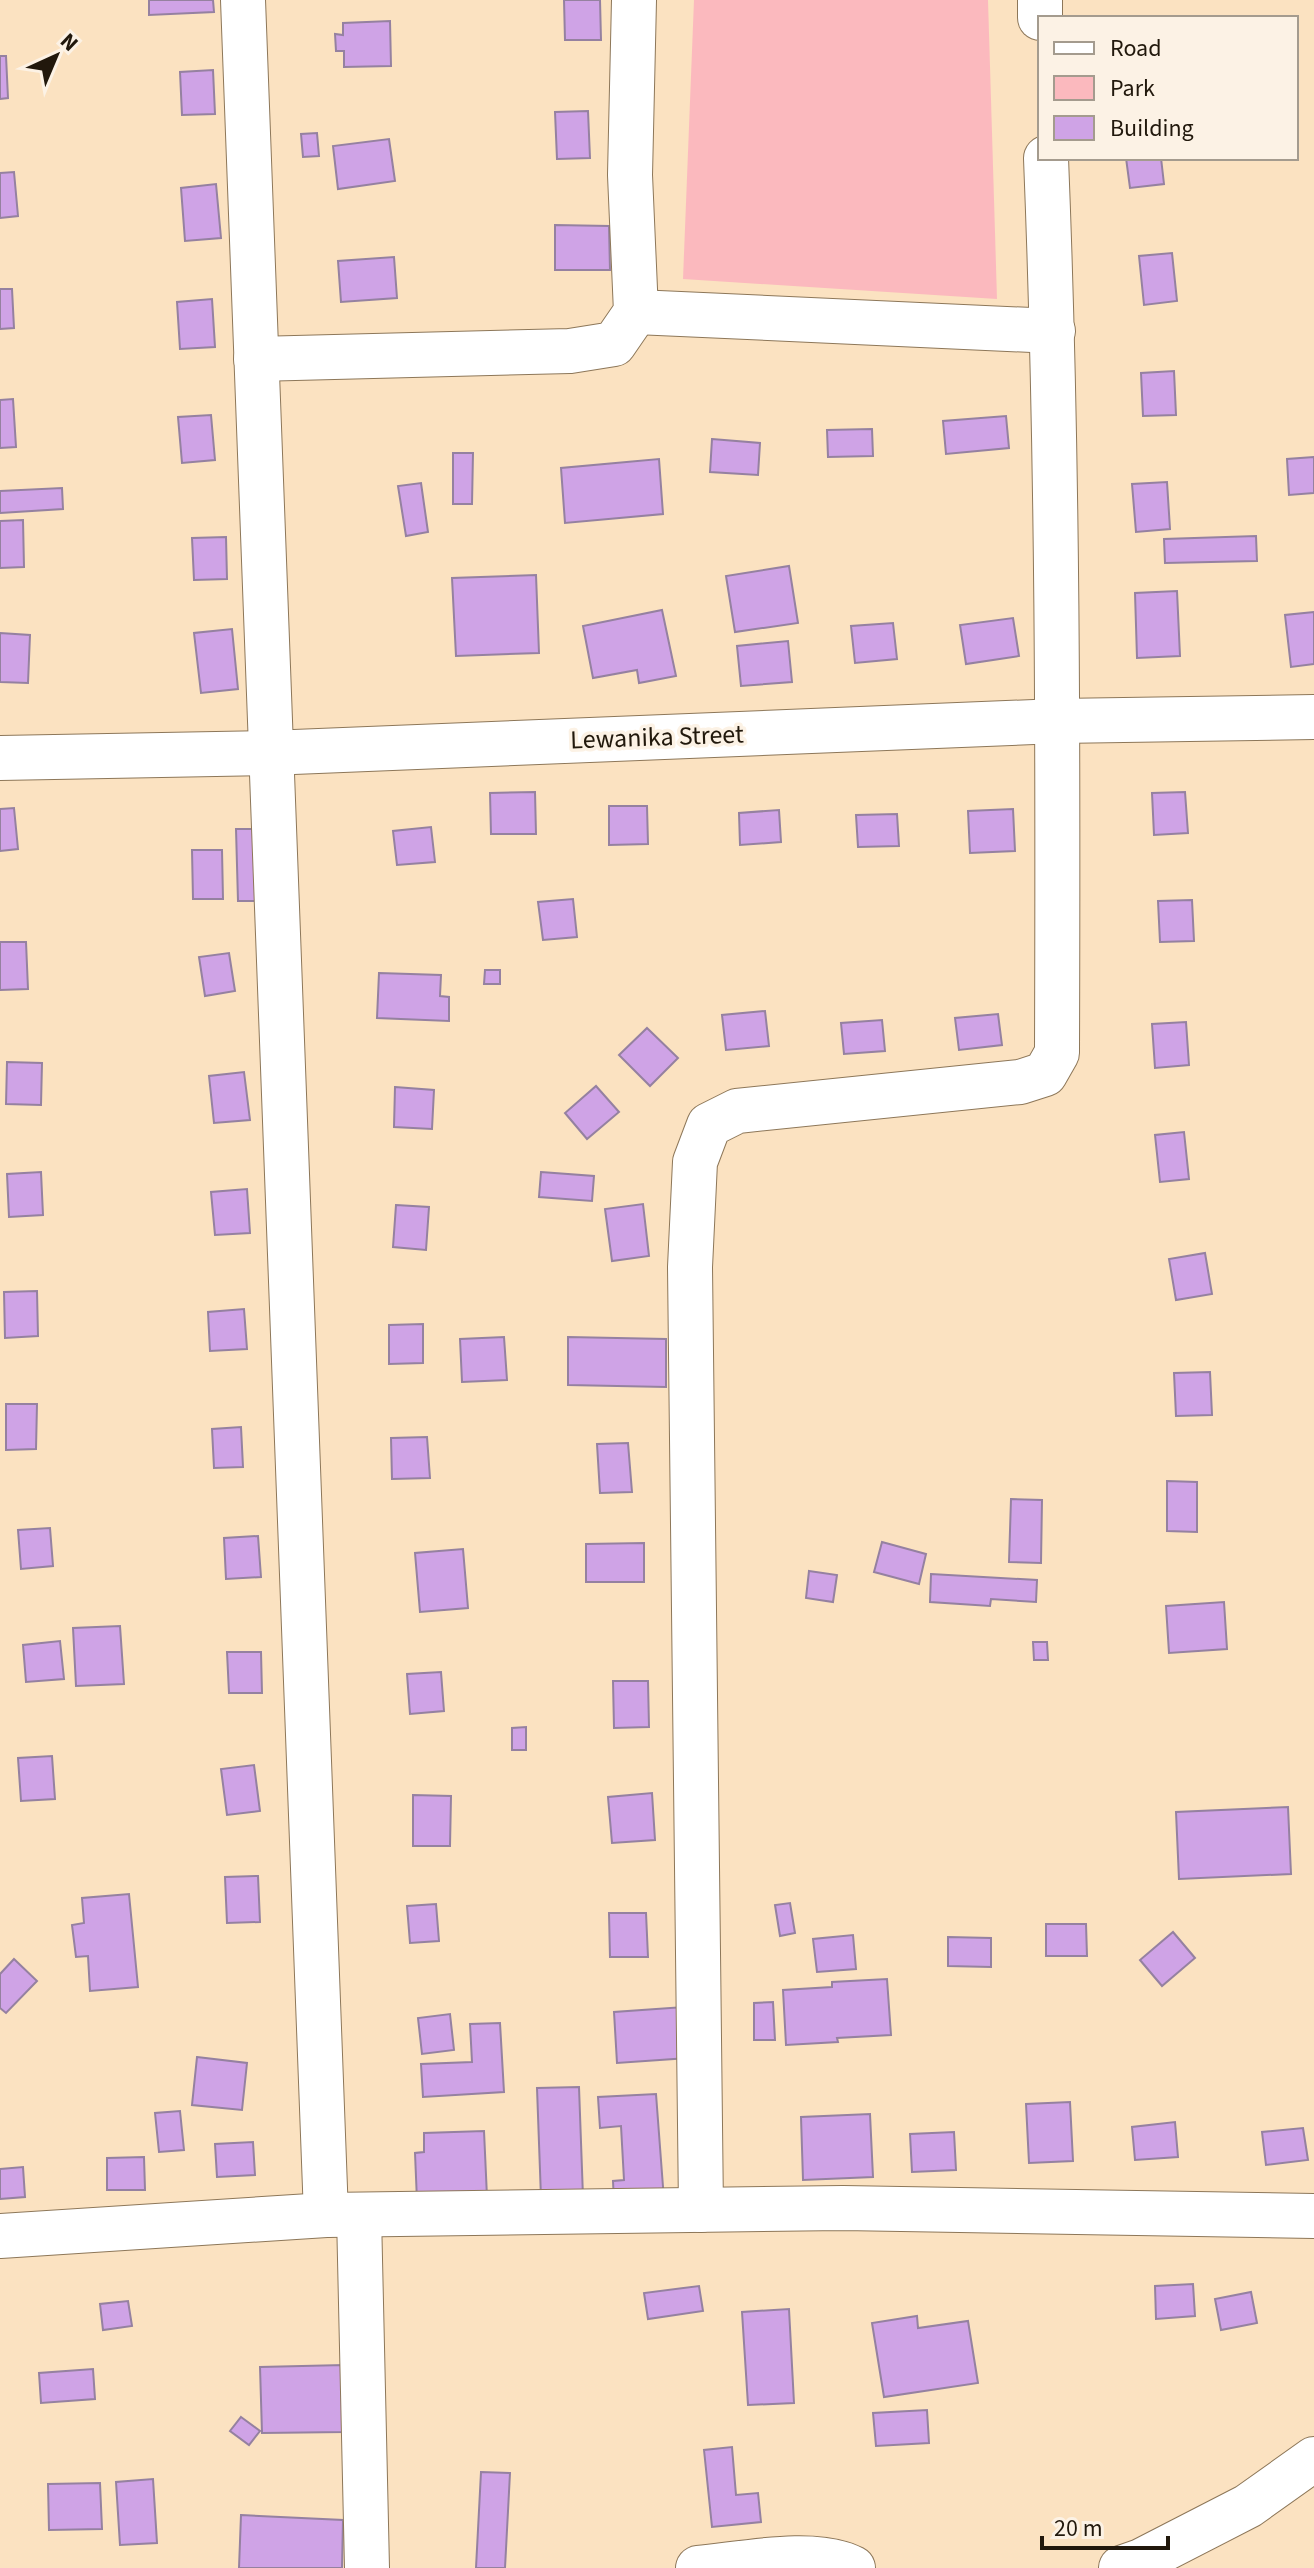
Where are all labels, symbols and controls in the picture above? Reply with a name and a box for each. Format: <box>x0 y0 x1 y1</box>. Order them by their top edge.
north arrow <box>16 16 96 96</box>
legend <box>1038 16 1298 160</box>
text: N <box>53 26 86 59</box>
text: Road <box>1110 31 1162 66</box>
text: Park <box>1110 71 1155 106</box>
text: Building <box>1110 111 1194 146</box>
street label: Lewanika Street <box>570 715 745 759</box>
scale bar <box>1042 2500 1168 2550</box>
text: 20 m <box>1054 2511 1103 2546</box>

